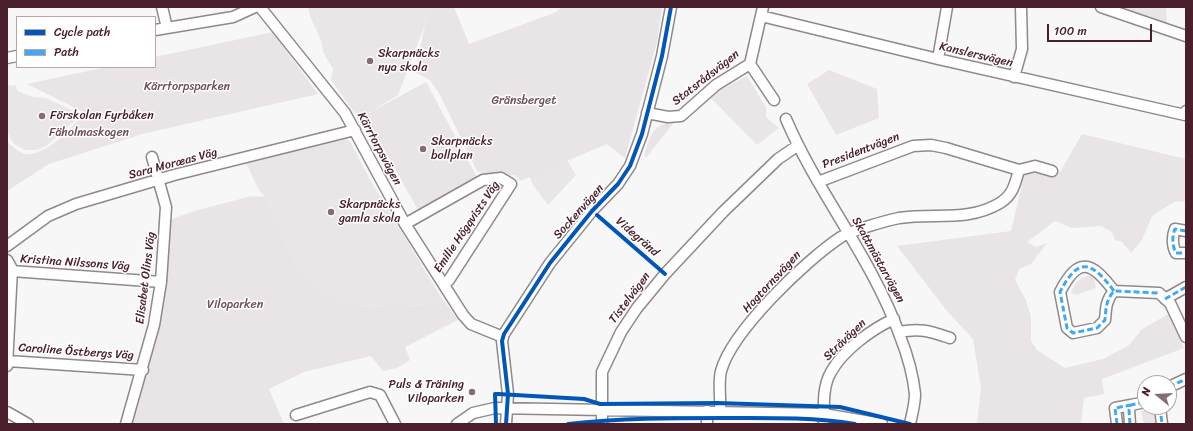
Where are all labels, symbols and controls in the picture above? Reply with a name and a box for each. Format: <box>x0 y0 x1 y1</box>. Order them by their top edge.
legend <box>16 16 156 68</box>
scale bar <box>1049 16 1154 42</box>
text: 100 m <box>1054 20 1087 42</box>
text: Cycle path <box>54 21 110 43</box>
street label: Kanslersvägen <box>938 40 1014 70</box>
text: Path <box>54 41 79 63</box>
place label: Skarpnäcks nya skola <box>378 47 440 75</box>
street label: Statsrådsvägen <box>669 47 743 109</box>
marker: Skarpnäcks nya skola <box>365 56 375 66</box>
park label: Kärrtorpsparken <box>144 80 230 94</box>
park label: Gränsberget <box>492 94 556 108</box>
place label: Förskolan Fyrbåken <box>50 109 154 123</box>
street label: Kärrtorpsvägen <box>354 110 404 188</box>
marker: Förskolan Fyrbåken <box>37 111 47 121</box>
park label: Fäholmaskogen <box>49 126 129 140</box>
street label: Presidentvägen <box>820 130 902 172</box>
place label: Skarpnäcks bollplan <box>431 135 493 163</box>
marker: Skarpnäcks bollplan <box>418 144 428 154</box>
street label: Sara Moræas Väg <box>127 145 219 183</box>
street label: Emilie Högqvists Väg <box>431 178 503 276</box>
street label: Sockenvägen <box>551 182 607 242</box>
place label: Skarpnäcks gamla skola <box>339 198 401 226</box>
marker: Skarpnäcks gamla skola <box>326 207 336 217</box>
street label: Videgränd <box>612 214 662 260</box>
street label: Skattmästarvägen <box>848 214 908 306</box>
street label: Elisabet Olins Väg <box>133 231 159 325</box>
street label: Hagtornsvägen <box>740 248 804 316</box>
street label: Kristina Nilssons Väg <box>20 252 130 274</box>
street label: Tistelvägen <box>606 270 654 326</box>
park label: Viloparken <box>207 298 263 312</box>
street label: Stråvägen <box>821 316 869 364</box>
street label: Caroline Östbergs Väg <box>18 341 134 363</box>
north arrow <box>1137 375 1177 415</box>
place label: Puls & Träning Viloparken <box>389 378 464 406</box>
text: N <box>1136 385 1156 398</box>
marker: Puls & Träning Viloparken <box>467 387 477 397</box>

